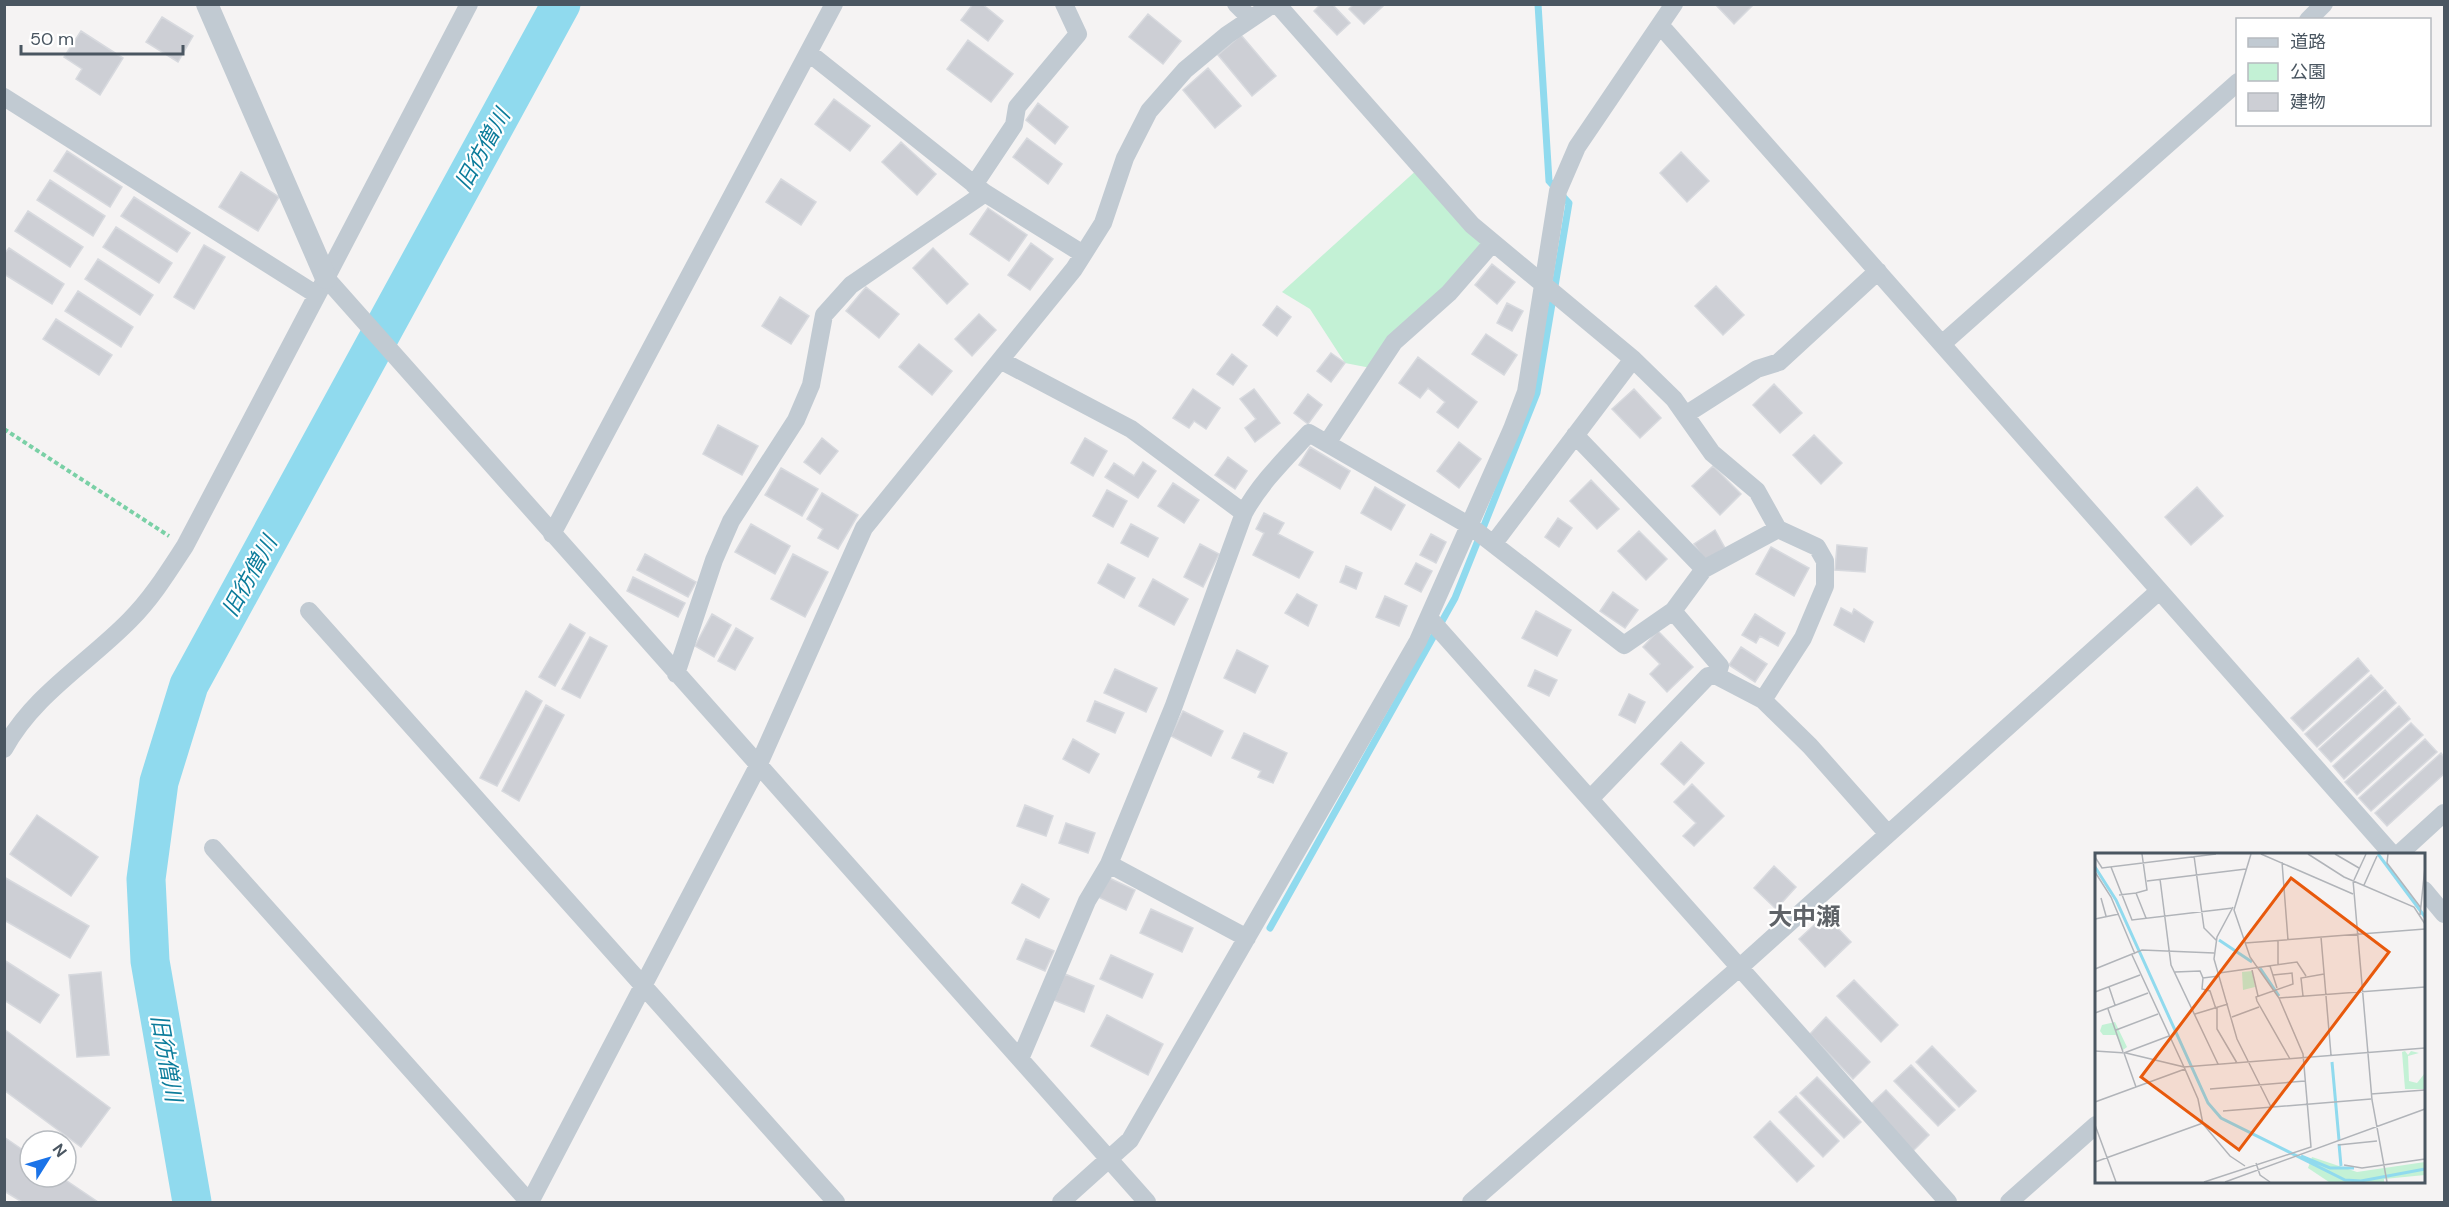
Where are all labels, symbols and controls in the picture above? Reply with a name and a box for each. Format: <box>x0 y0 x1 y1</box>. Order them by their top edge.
scale bar <box>21 18 183 56</box>
legend <box>2236 18 2431 126</box>
text: 50 m <box>30 27 74 51</box>
text: 道路 <box>2290 30 2326 54</box>
text: 公園 <box>2290 60 2326 84</box>
text: 建物 <box>2290 90 2326 114</box>
water label: 旧彷僧川 <box>448 102 517 195</box>
water label: 旧彷僧川 <box>215 529 284 622</box>
inset map <box>2095 853 2425 1183</box>
district label: 大中瀬 <box>1768 901 1840 932</box>
water label: 旧彷僧川 <box>145 1012 189 1106</box>
north arrow <box>18 1129 78 1189</box>
text: N <box>48 1139 71 1161</box>

